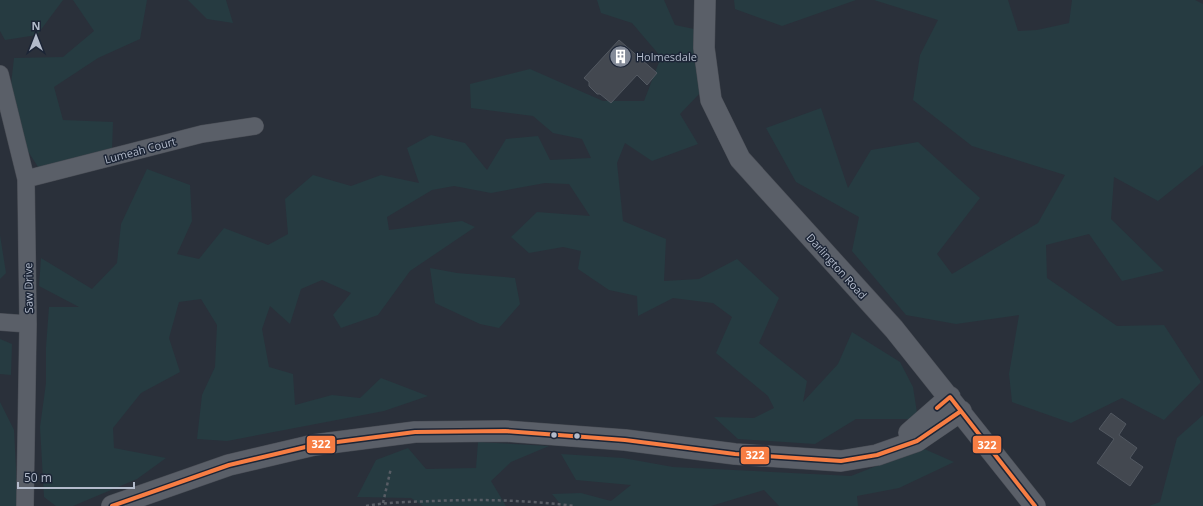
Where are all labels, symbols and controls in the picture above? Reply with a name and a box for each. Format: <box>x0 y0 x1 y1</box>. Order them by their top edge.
north arrow <box>16 16 56 56</box>
text: N <box>32 18 40 33</box>
building icon: Holmesdale <box>608 43 634 69</box>
place label: Holmesdale <box>636 49 697 64</box>
street label: Lumeah Court <box>103 133 177 167</box>
street label: Darlington Road <box>804 230 870 302</box>
street label: Saw Drive <box>20 263 36 313</box>
unlabelled marker <box>549 430 559 440</box>
unlabelled marker <box>572 431 582 441</box>
line badge: 322 <box>306 435 336 454</box>
line badge: 322 <box>972 435 1002 454</box>
text: 322 <box>312 436 330 451</box>
text: 322 <box>978 437 996 452</box>
line badge: 322 <box>740 446 770 465</box>
text: 322 <box>746 447 764 462</box>
scale bar <box>18 464 134 490</box>
text: 50 m <box>24 469 52 486</box>

